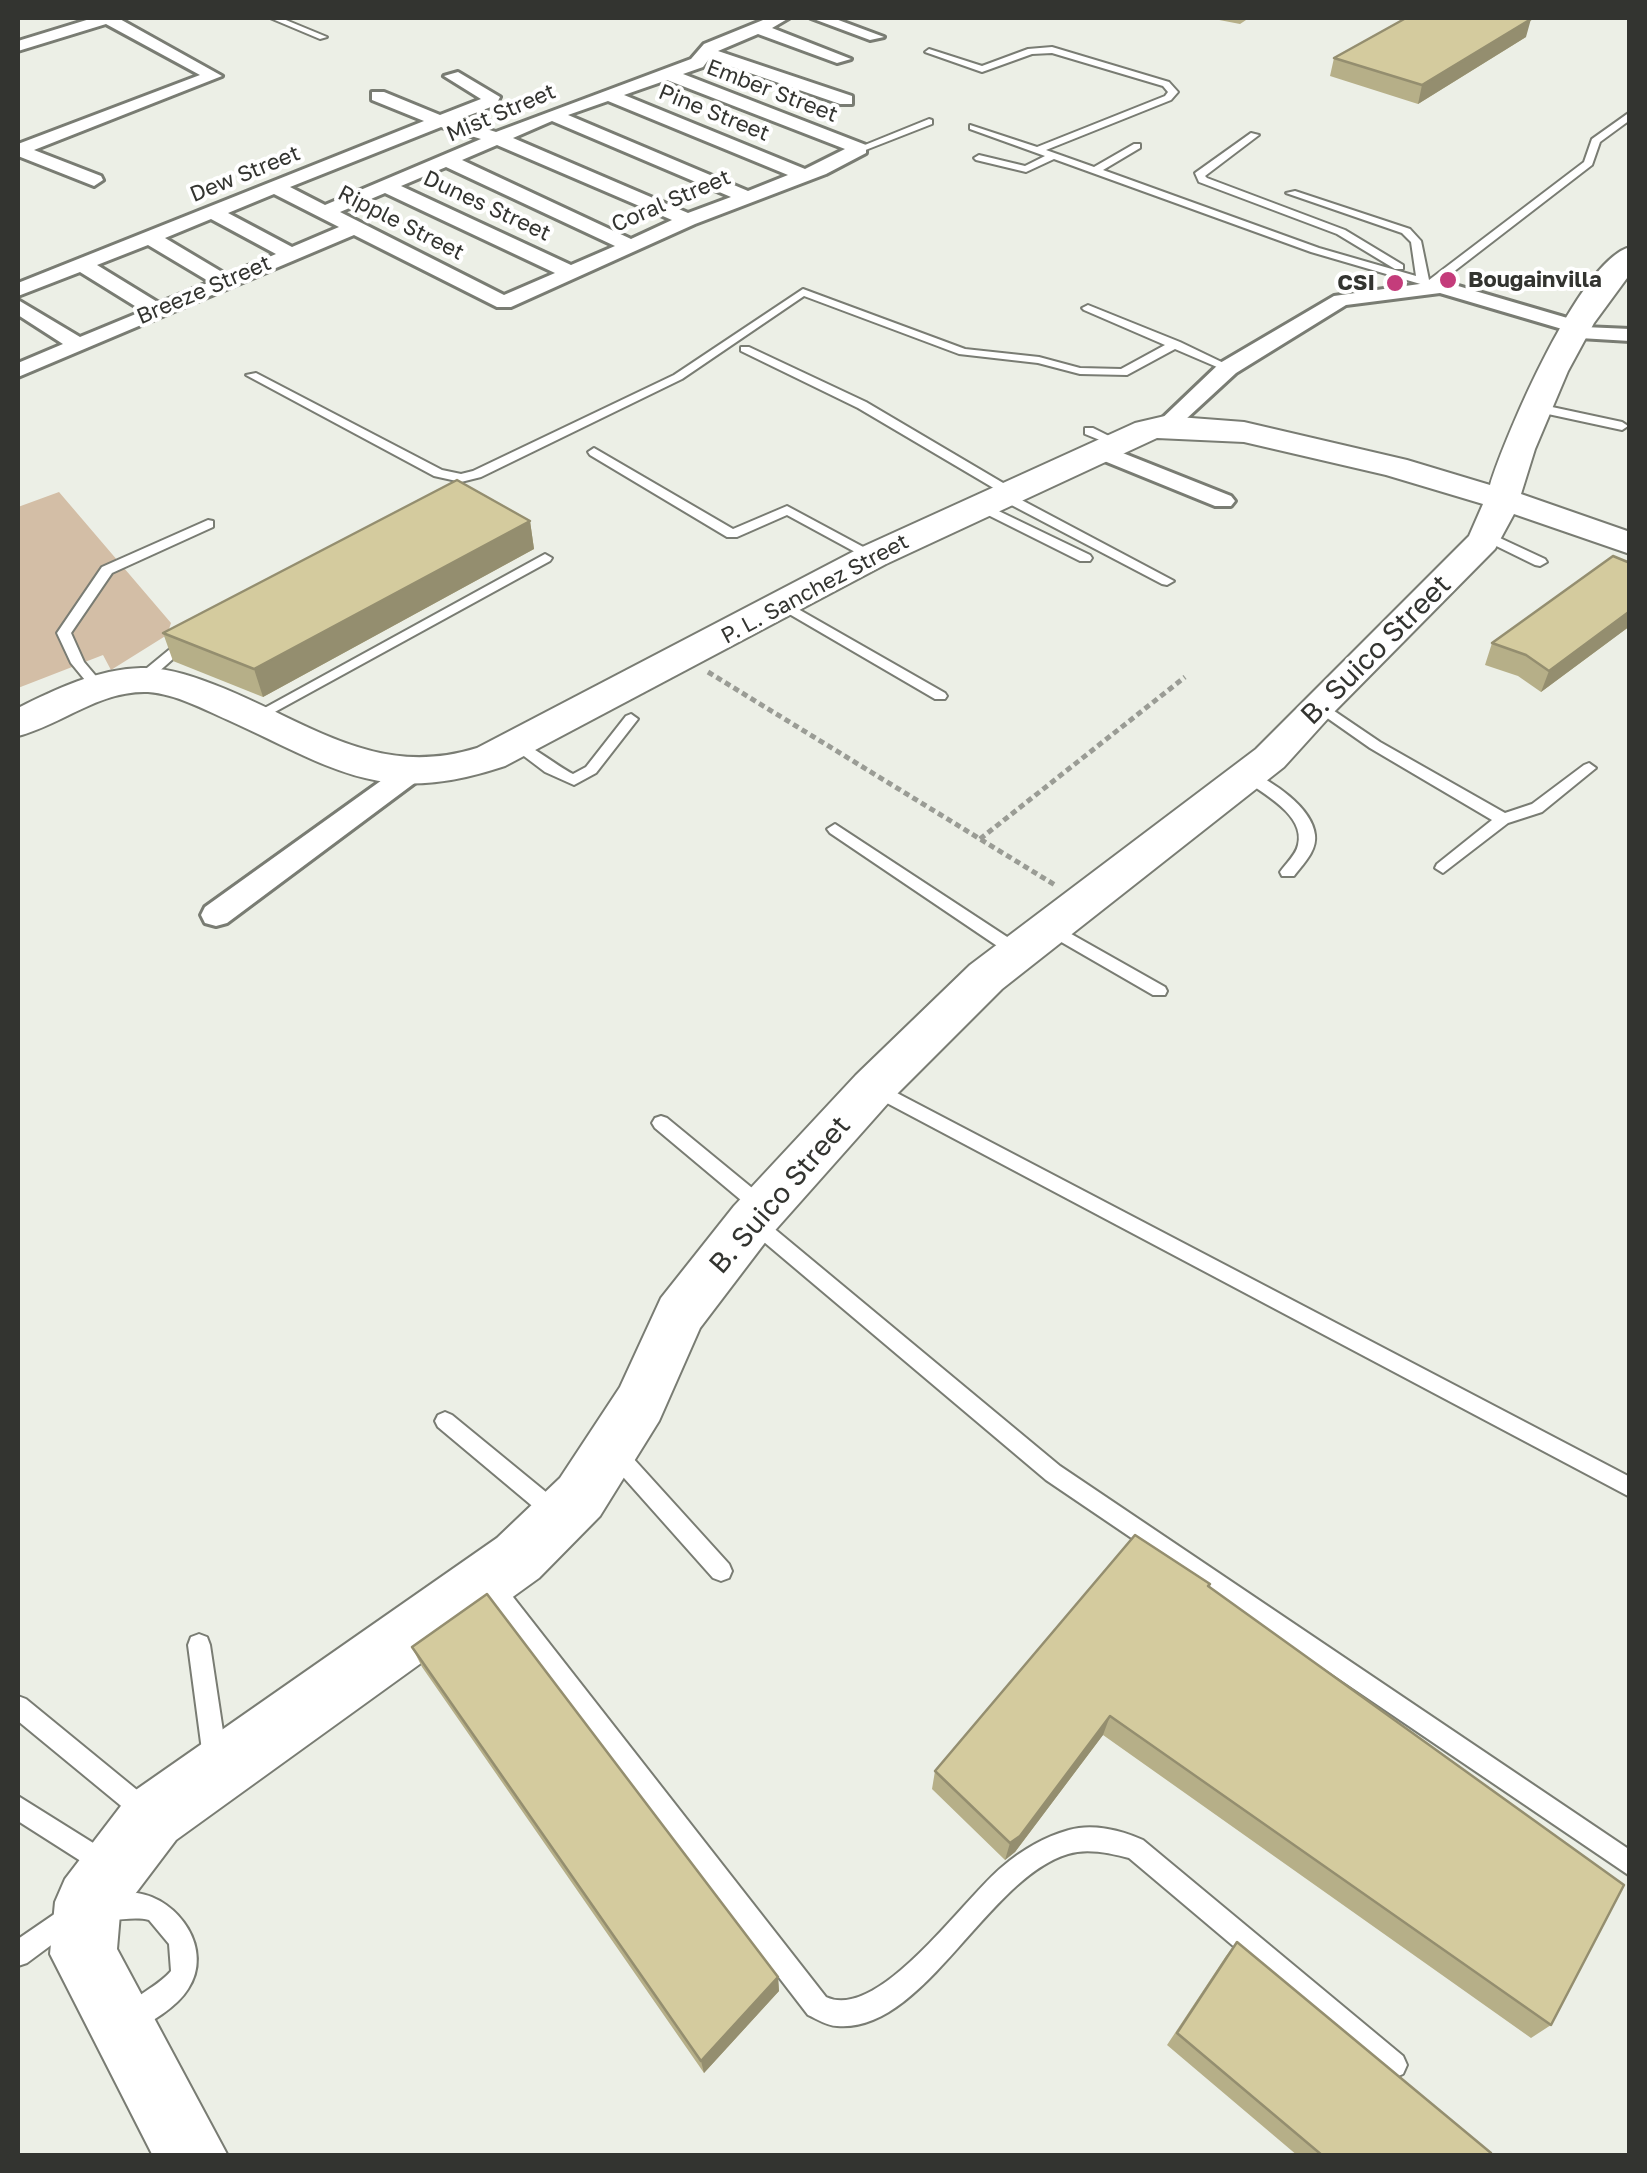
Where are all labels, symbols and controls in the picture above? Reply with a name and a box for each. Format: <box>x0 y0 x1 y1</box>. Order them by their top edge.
street label: Ember Street <box>703 54 841 128</box>
street label: Mist Street <box>443 78 559 148</box>
street label: Pine Street <box>655 79 773 147</box>
street label: Dew Street <box>186 140 304 208</box>
street label: Coral Street <box>608 164 734 238</box>
street label: Dunes Street <box>419 165 555 247</box>
street label: Ripple Street <box>333 180 469 266</box>
street label: Breeze Street <box>133 250 275 330</box>
place label: Bougainvilla <box>1468 267 1602 293</box>
marker: Bougainvilla <box>1437 269 1459 291</box>
place label: CSI <box>1337 270 1375 296</box>
marker: CSI <box>1384 272 1406 294</box>
street label: P. L. Sanchez Street <box>717 528 913 650</box>
street label: B. Suico Street <box>1294 568 1458 732</box>
street label: B. Suico Street <box>702 1109 858 1281</box>

